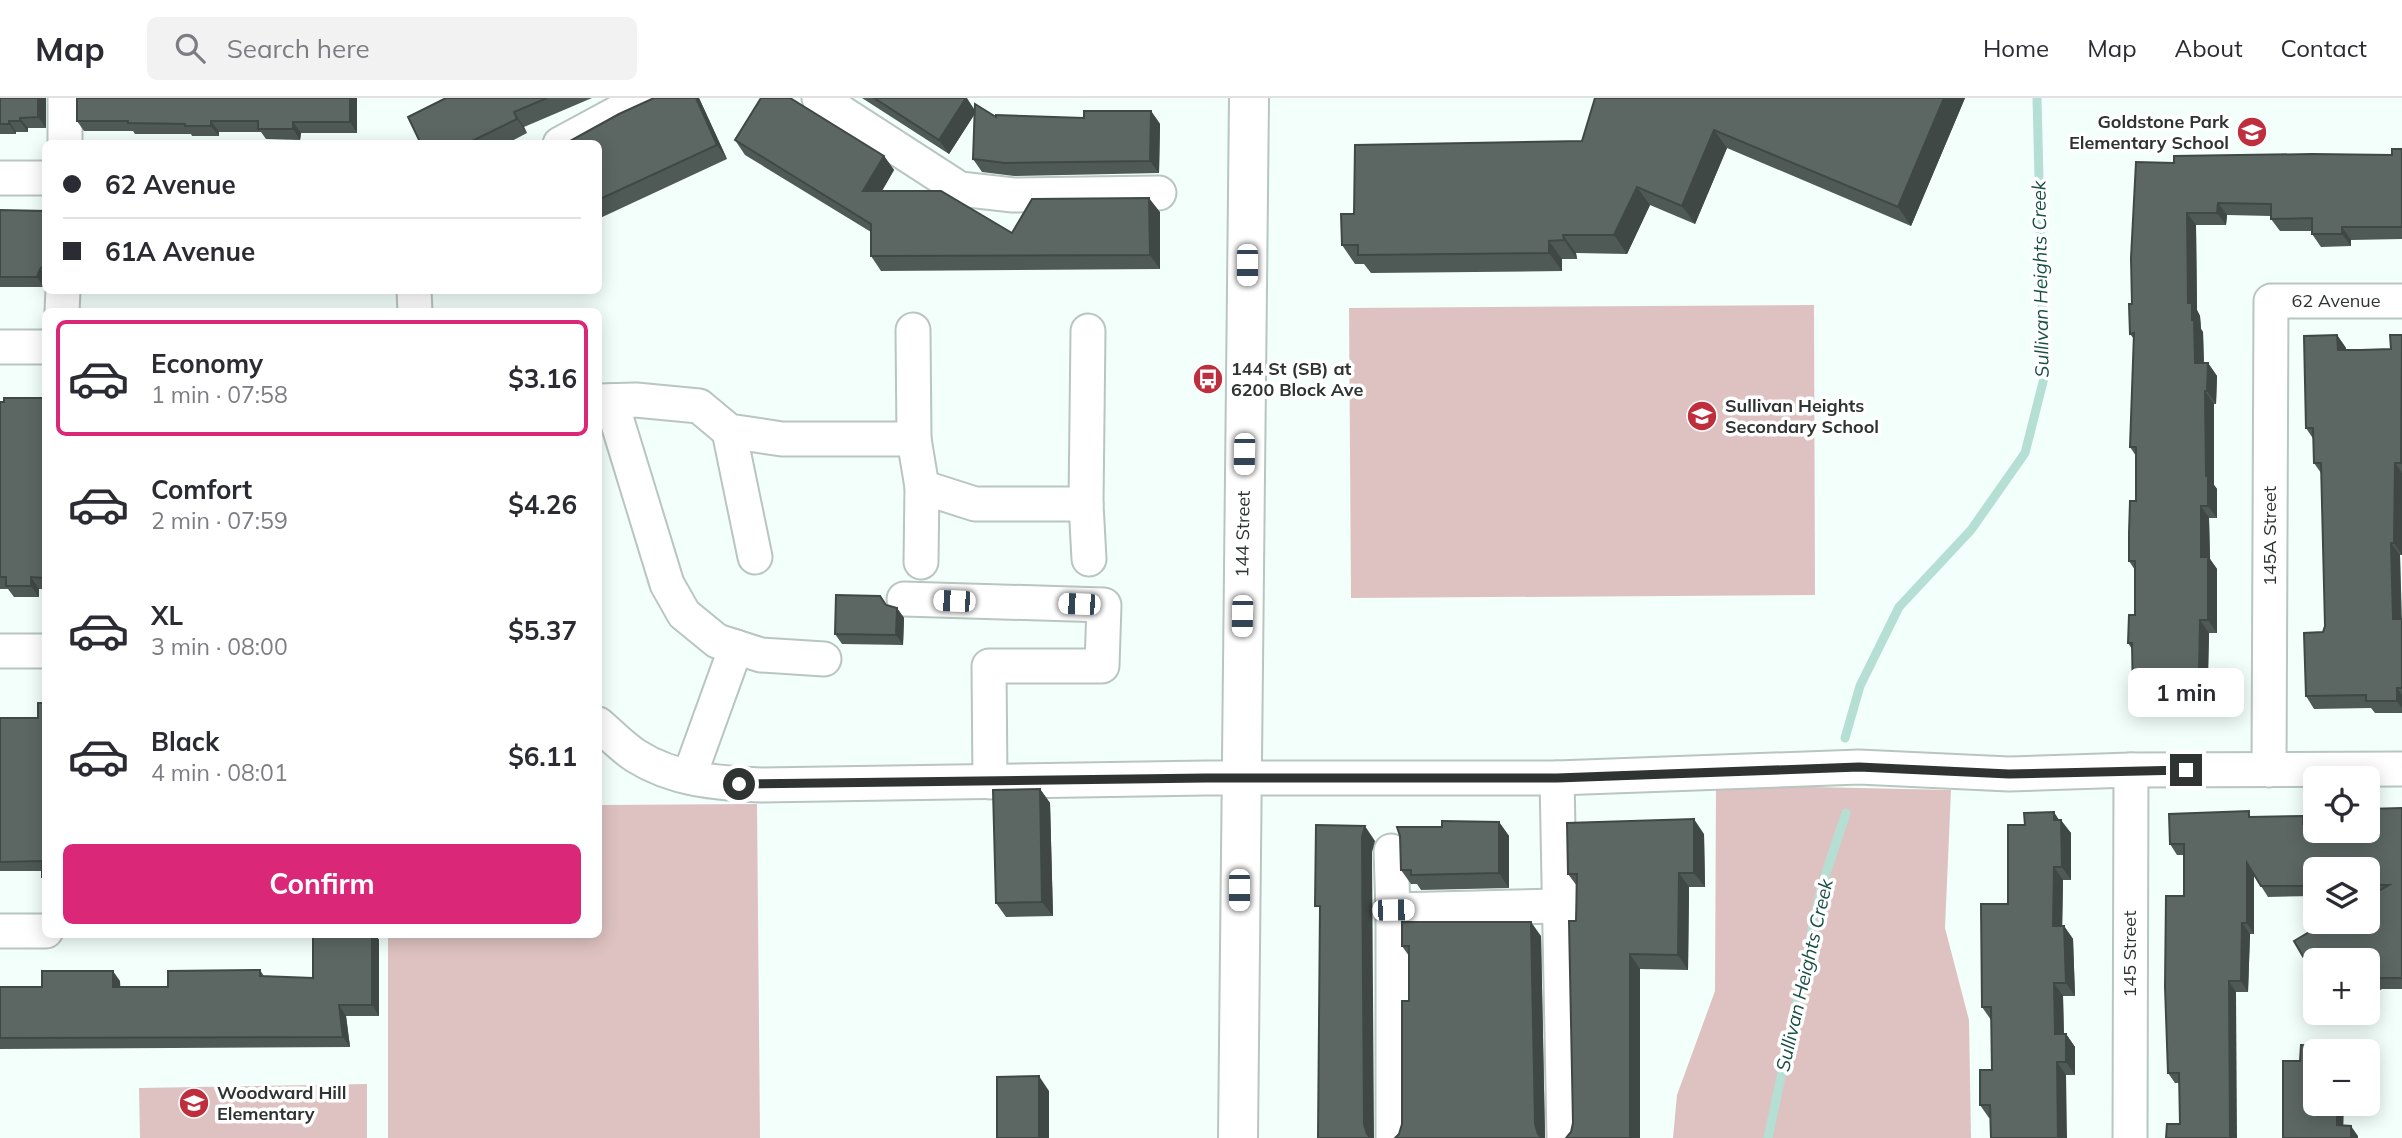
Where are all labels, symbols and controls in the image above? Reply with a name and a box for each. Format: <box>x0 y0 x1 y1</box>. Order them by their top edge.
search box <box>147 17 637 80</box>
text: Map <box>35 28 105 69</box>
icon: search <box>171 29 209 67</box>
text: Search here <box>227 32 370 65</box>
text: Home <box>1983 33 2049 63</box>
text: Map <box>2087 33 2137 63</box>
text: About <box>2175 33 2243 63</box>
text: Contact <box>2281 33 2367 63</box>
place label: Goldstone Park Elementary School <box>2069 110 2230 154</box>
school or university icon: Goldstone Park Elementary School <box>2235 115 2269 149</box>
text: 62 Avenue <box>105 168 236 201</box>
water label: Sullivan Heights Creek <box>2026 179 2054 378</box>
text: 61A Avenue <box>105 235 255 268</box>
car <box>1237 244 1258 286</box>
street label: 62 Avenue <box>2292 289 2381 312</box>
icon: car <box>67 347 130 410</box>
text: Economy <box>151 347 263 380</box>
place label: 144 St (SB) at 6200 Block Ave <box>1231 357 1363 401</box>
text: $3.16 <box>508 362 577 395</box>
bus stop icon: 144 St (SB) at 6200 Block Ave <box>1191 362 1225 396</box>
text: 1 min · 07:58 <box>151 380 288 409</box>
place label: Sullivan Heights Secondary School <box>1725 394 1879 438</box>
school or university icon: Sullivan Heights Secondary School <box>1685 399 1719 433</box>
car <box>1234 433 1255 475</box>
icon: car <box>67 473 130 536</box>
text: Comfort <box>151 473 252 506</box>
street label: 145A Street <box>2258 486 2281 586</box>
text: $4.26 <box>508 488 577 521</box>
street label: 144 Street <box>1230 490 1255 578</box>
text: 2 min · 07:59 <box>151 506 288 535</box>
car <box>933 590 976 612</box>
car <box>1058 593 1101 615</box>
car <box>1232 595 1253 637</box>
icon: car <box>67 599 130 662</box>
text: XL <box>151 599 183 632</box>
text: $5.37 <box>508 614 577 647</box>
text: 3 min · 08:00 <box>151 632 288 661</box>
callout: 1 min <box>2128 668 2244 718</box>
text: 1 min <box>2156 678 2216 707</box>
icon: car <box>67 725 130 788</box>
text: Black <box>151 725 219 758</box>
text: $6.11 <box>508 740 577 773</box>
route end <box>2170 754 2202 786</box>
text: 4 min · 08:01 <box>151 758 288 787</box>
map controls <box>2303 766 2380 1116</box>
button: locate <box>2303 766 2380 843</box>
route start <box>723 768 755 800</box>
button: Confirm <box>63 844 581 924</box>
button: layers <box>2303 857 2380 934</box>
car <box>1229 869 1250 911</box>
water label: Sullivan Heights Creek <box>1770 875 1838 1074</box>
car <box>1372 899 1415 921</box>
street label: 145 Street <box>2118 911 2141 997</box>
button: + <box>2303 948 2380 1025</box>
button: − <box>2303 1039 2380 1116</box>
place label: Woodward Hill Elementary <box>217 1081 346 1125</box>
school or university icon: Woodward Hill Elementary <box>177 1086 211 1120</box>

